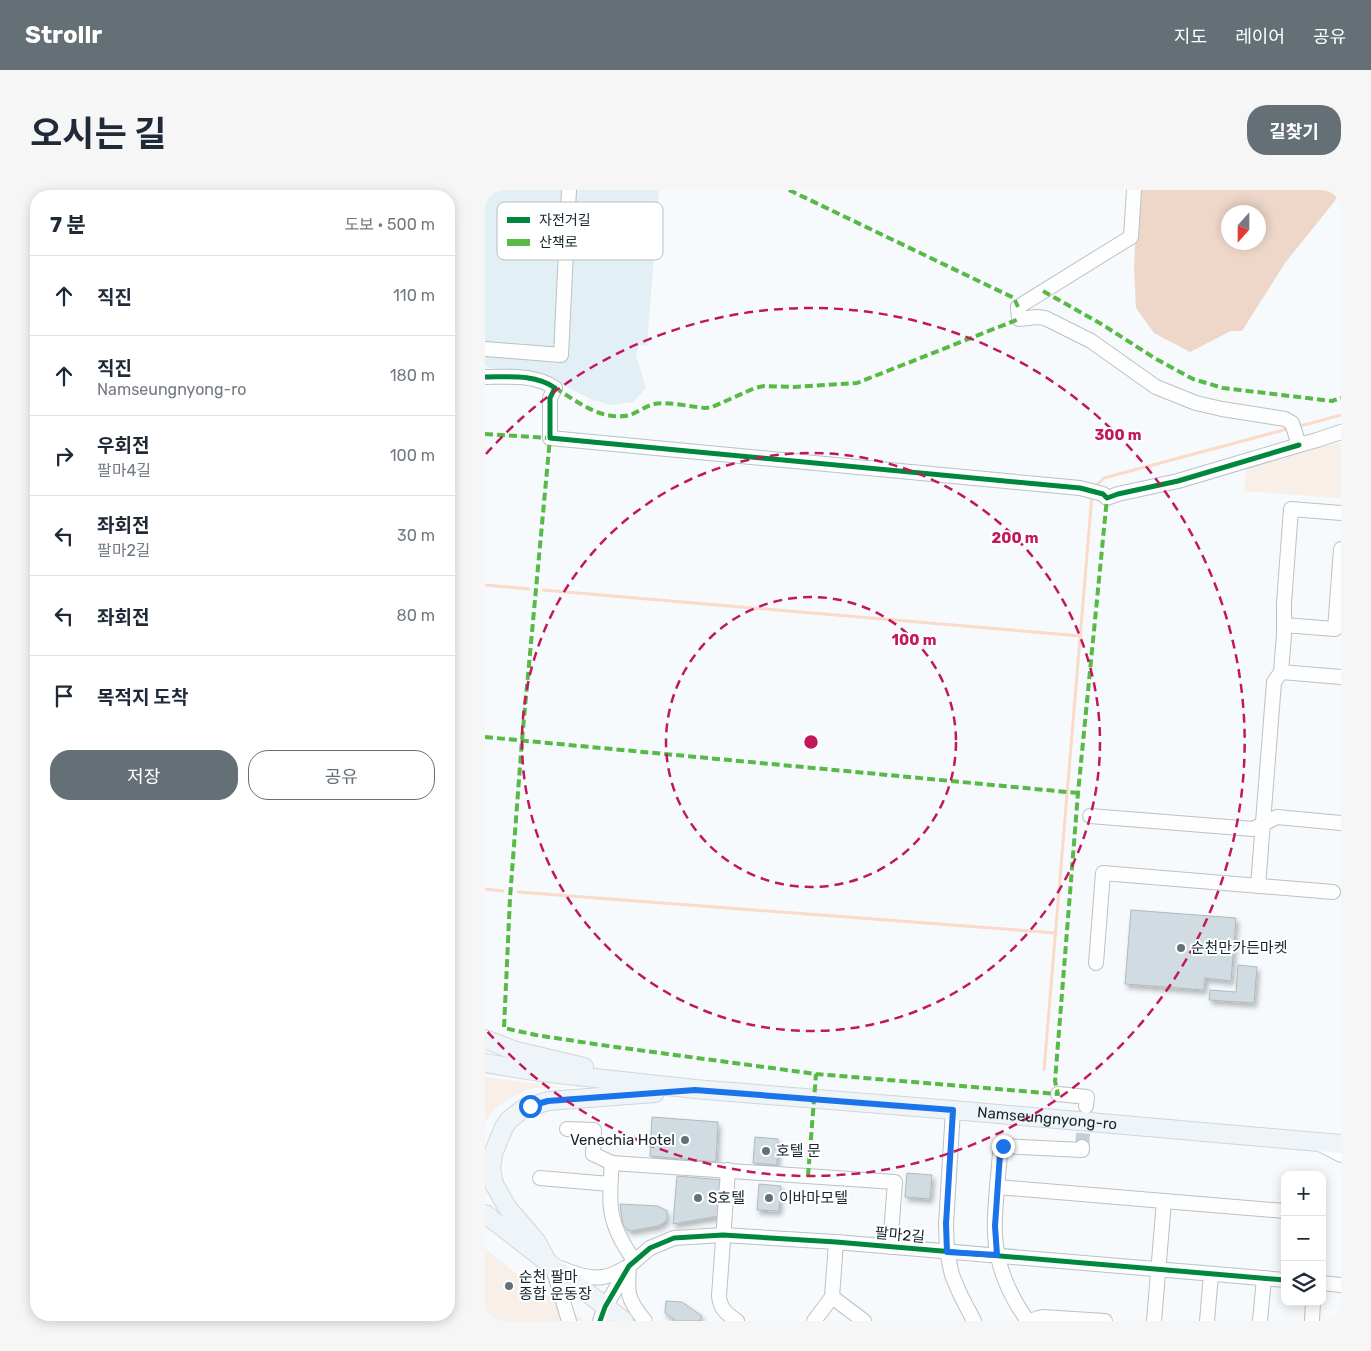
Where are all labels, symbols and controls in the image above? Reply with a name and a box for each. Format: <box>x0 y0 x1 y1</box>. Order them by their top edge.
text: Strollr <box>25 21 102 49</box>
text: 지도 <box>1174 26 1207 48</box>
text: 레이어 <box>1235 26 1285 48</box>
text: 공유 <box>1313 26 1346 48</box>
button: 길찾기 <box>1247 105 1341 155</box>
text: 오시는 길 <box>30 113 166 155</box>
legend <box>497 202 663 260</box>
north arrow <box>1221 205 1266 250</box>
text: 7 분 <box>50 212 86 237</box>
text: 자전거길 <box>539 212 591 229</box>
text: 도보 · 500 m <box>344 215 435 234</box>
text: 산책로 <box>539 234 578 251</box>
icon: ahead <box>50 282 78 310</box>
text: 직진 <box>97 286 132 309</box>
text: 110 m <box>393 286 435 305</box>
text: 직진 <box>97 357 132 380</box>
icon: ahead <box>50 362 78 390</box>
text: 180 m <box>390 366 435 385</box>
text: Namseungnyong-ro <box>97 380 246 399</box>
text: 300 m <box>1094 426 1142 444</box>
text: 우회전 <box>97 434 149 457</box>
icon: right <box>50 442 78 470</box>
text: 100 m <box>390 446 435 465</box>
text: 팔마4길 <box>97 461 151 480</box>
text: 좌회전 <box>97 514 149 537</box>
icon: left <box>50 522 78 550</box>
text: 30 m <box>397 526 435 545</box>
text: 200 m <box>991 529 1039 547</box>
text: 팔마2길 <box>97 541 151 560</box>
icon: left <box>50 602 78 630</box>
text: 좌회전 <box>97 606 149 629</box>
text: 80 m <box>397 606 435 625</box>
text: 100 m <box>892 631 936 649</box>
icon: arrive <box>50 682 78 710</box>
text: 목적지 도착 <box>97 686 188 709</box>
centre of rings <box>802 733 820 751</box>
button: 저장 <box>50 750 238 800</box>
button: 공유 <box>248 750 435 800</box>
place label: 순천만가든마켓 <box>1191 939 1288 957</box>
marker: 순천만가든마켓 <box>1175 942 1187 954</box>
route start <box>519 1095 542 1118</box>
street label: Namseungnyong-ro <box>976 1103 1118 1133</box>
place label: Venechia Hotel <box>570 1131 675 1149</box>
marker: Venechia Hotel <box>679 1134 691 1146</box>
route end <box>992 1135 1015 1158</box>
place label: 호텔 문 <box>776 1142 821 1160</box>
marker: 호텔 문 <box>760 1145 772 1157</box>
map controls <box>1281 1171 1326 1306</box>
button: + <box>1281 1171 1326 1216</box>
place label: S호텔 <box>708 1189 745 1207</box>
place label: 이바마모텔 <box>779 1189 848 1207</box>
marker: S호텔 <box>692 1192 704 1204</box>
marker: 이바마모텔 <box>763 1192 775 1204</box>
button: − <box>1281 1216 1326 1261</box>
street label: 팔마2길 <box>874 1224 926 1246</box>
button: layers <box>1281 1261 1326 1306</box>
place label: 순천 팔마 종합 운동장 <box>519 1268 592 1303</box>
marker: 순천 팔마 종합 운동장 <box>503 1280 515 1292</box>

